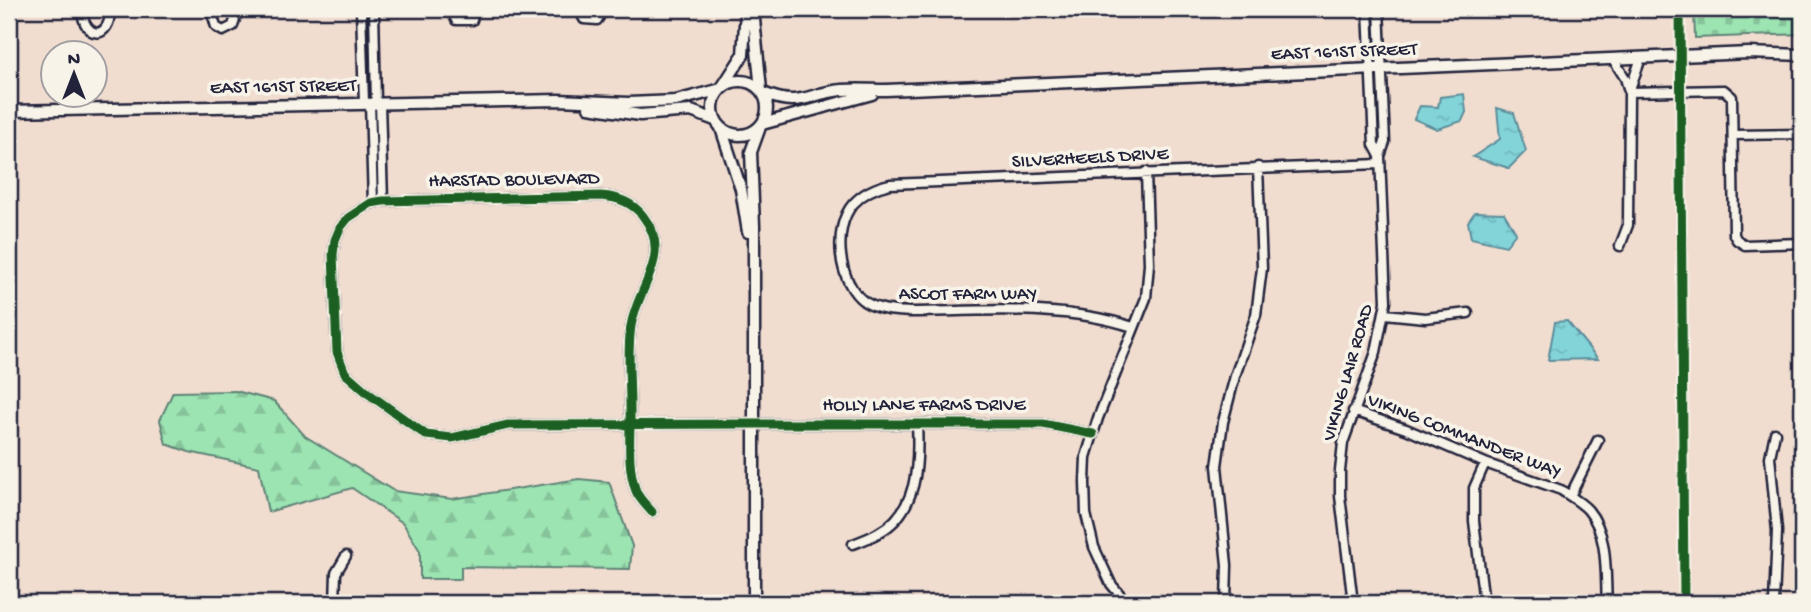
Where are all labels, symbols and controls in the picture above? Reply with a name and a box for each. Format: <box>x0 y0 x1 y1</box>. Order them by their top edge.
north arrow <box>38 38 108 108</box>
street label: EAST 161ST STREET <box>1270 39 1418 67</box>
text: N <box>68 49 80 72</box>
street label: EAST 161ST STREET <box>210 75 357 101</box>
street label: SILVERHEELS DRIVE <box>1011 143 1170 175</box>
street label: HARSTAD BOULEVARD <box>428 168 600 194</box>
street label: ASCOT FARM WAY <box>899 284 1037 307</box>
street label: VIKING LAIR ROAD <box>1318 301 1380 445</box>
street label: VIKING COMMANDER WAY <box>1363 389 1564 485</box>
street label: HOLLY LANE FARMS DRIVE <box>822 395 1027 418</box>

